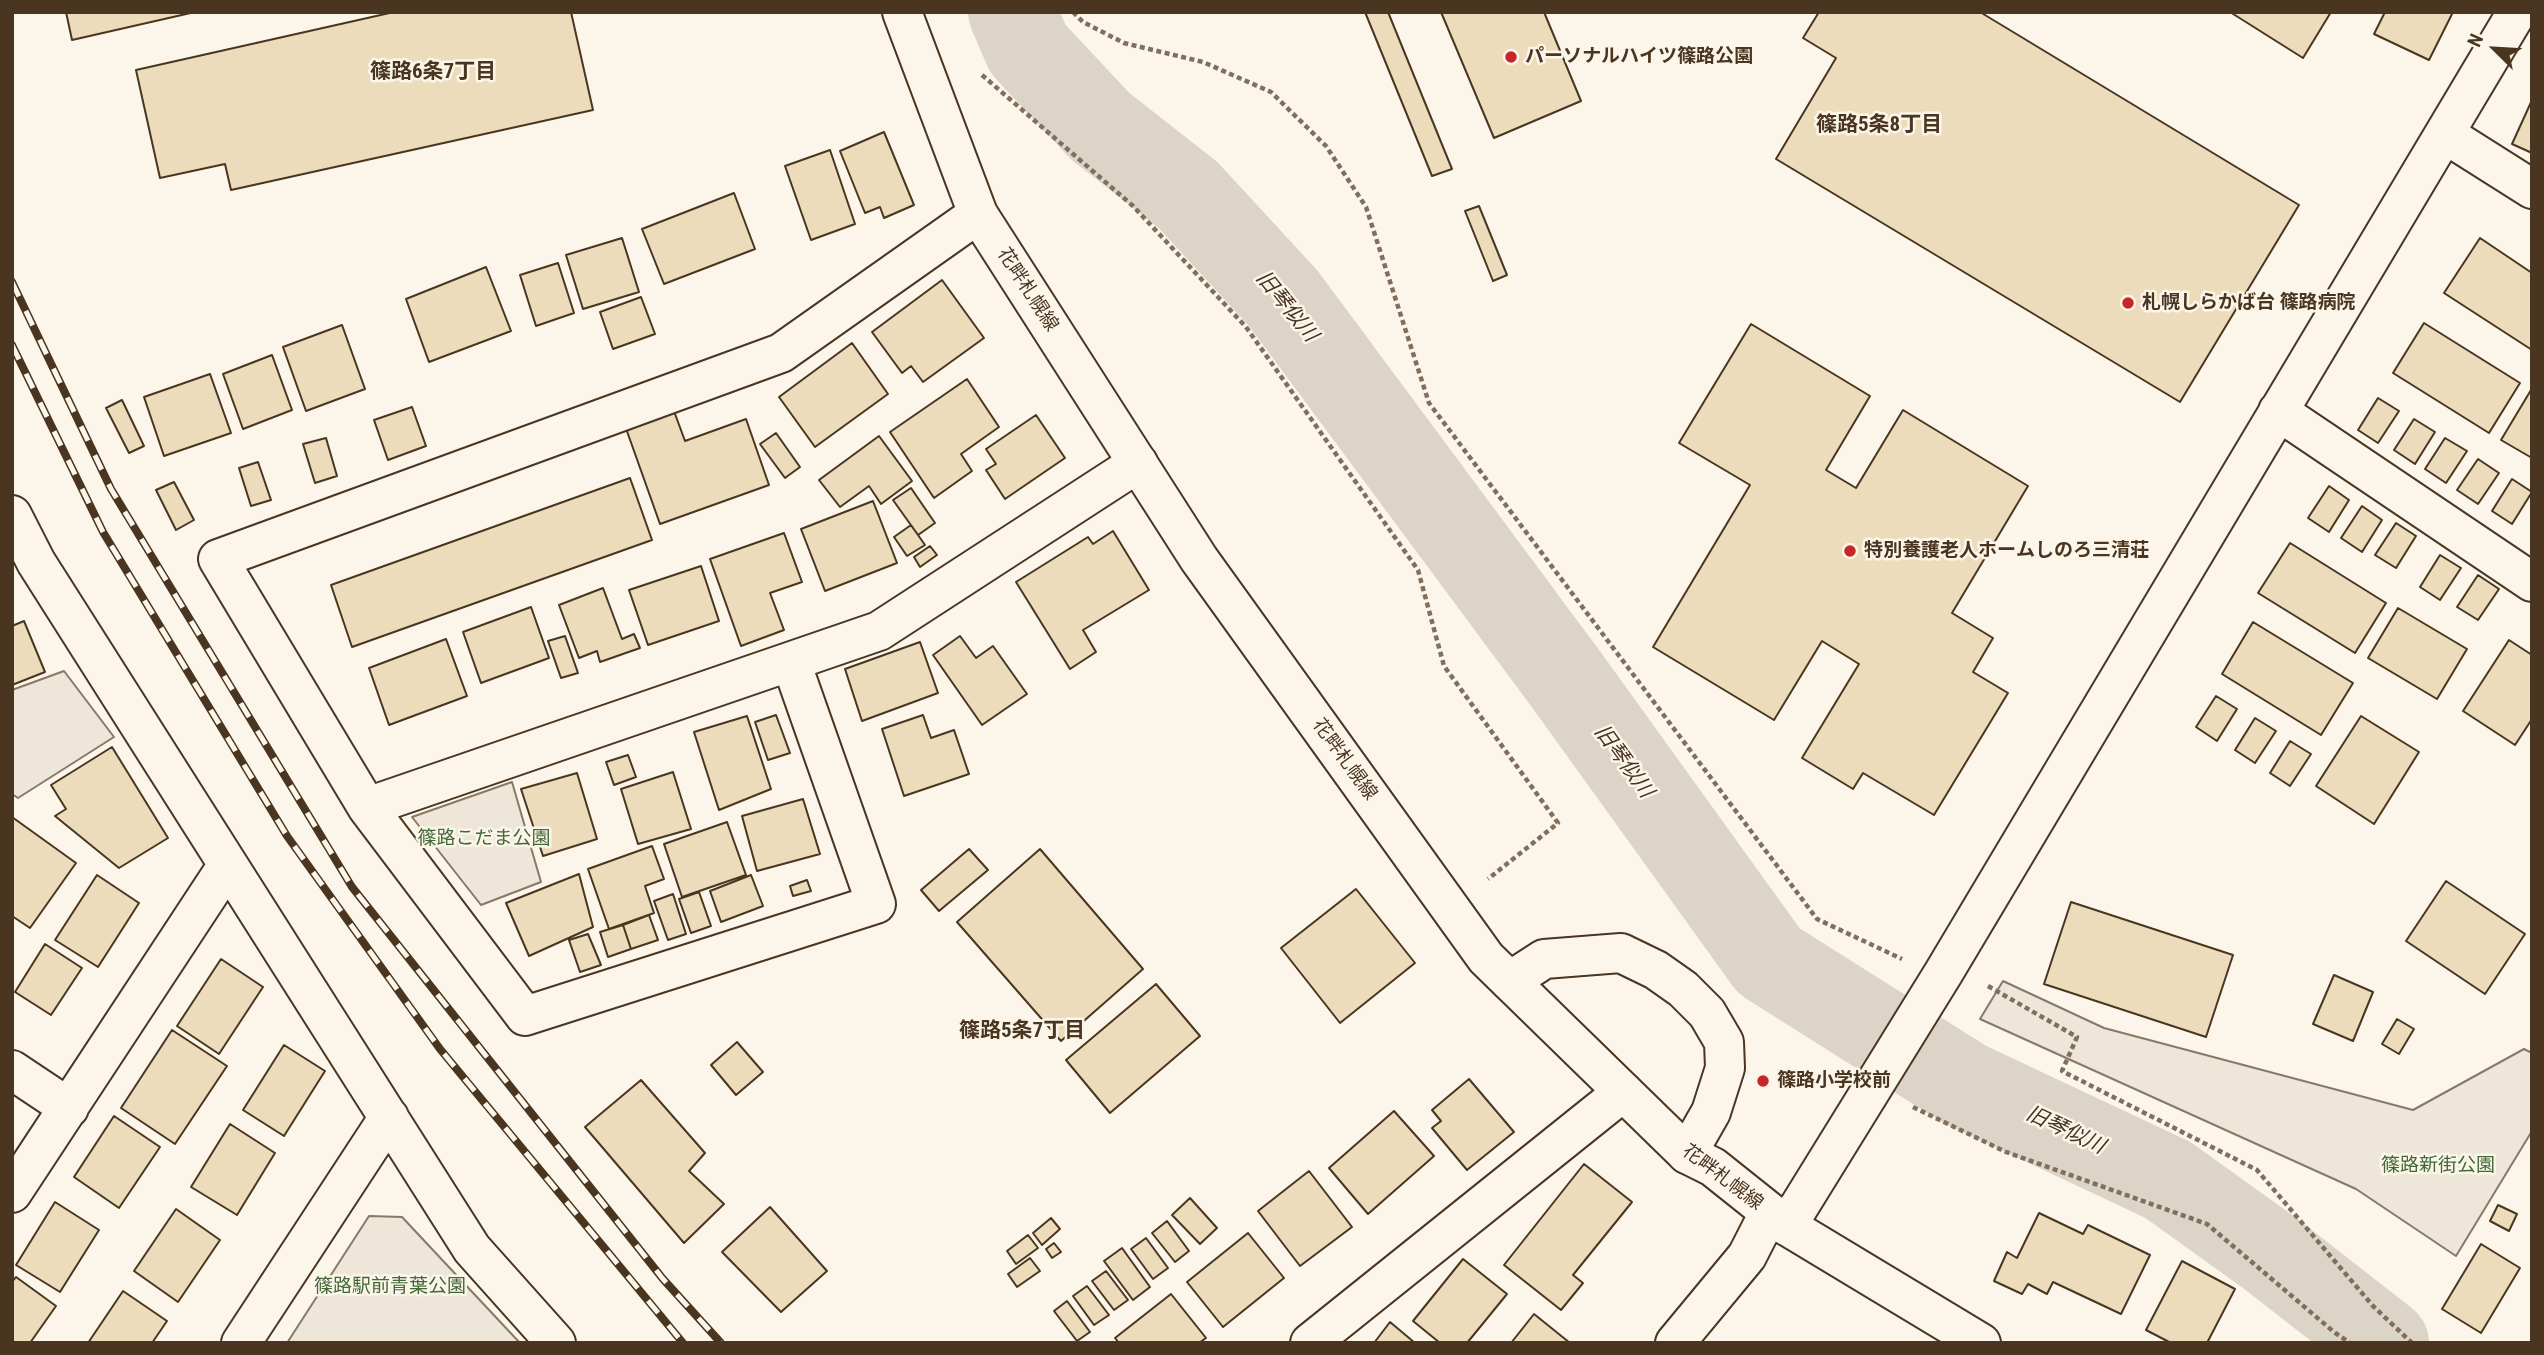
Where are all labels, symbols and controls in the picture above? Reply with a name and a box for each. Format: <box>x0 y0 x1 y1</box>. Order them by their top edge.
north arrow <box>2460 14 2530 84</box>
text: N <box>2462 30 2488 50</box>
place label: パーソナルハイツ篠路公園 <box>1525 46 1753 68</box>
marker: パーソナルハイツ篠路公園 <box>1503 49 1519 65</box>
district label: 篠路6条7丁目 <box>370 60 496 86</box>
district label: 篠路5条8丁目 <box>1816 113 1942 139</box>
street label: 花畔札幌線 <box>992 244 1062 336</box>
water label: 旧琴似川 <box>1250 266 1322 348</box>
place label: 札幌しらかば台 篠路病院 <box>2142 292 2355 314</box>
marker: 札幌しらかば台 篠路病院 <box>2120 295 2136 311</box>
place label: 特別養護老人ホームしのろ三清荘 <box>1864 540 2149 562</box>
marker: 特別養護老人ホームしのろ三清荘 <box>1842 543 1858 559</box>
street label: 花畔札幌線 <box>1307 715 1381 805</box>
water label: 旧琴似川 <box>1588 721 1658 803</box>
park label: 篠路こだま公園 <box>418 828 550 850</box>
district label: 篠路5条7丁目 <box>959 1019 1085 1045</box>
place label: 篠路小学校前 <box>1777 1070 1891 1092</box>
marker: 篠路小学校前 <box>1755 1073 1771 1089</box>
water label: 旧琴似川 <box>2022 1102 2108 1160</box>
street label: 花畔札幌線 <box>1677 1140 1767 1216</box>
park label: 篠路新街公園 <box>2381 1155 2495 1177</box>
park label: 篠路駅前青葉公園 <box>314 1276 466 1298</box>

